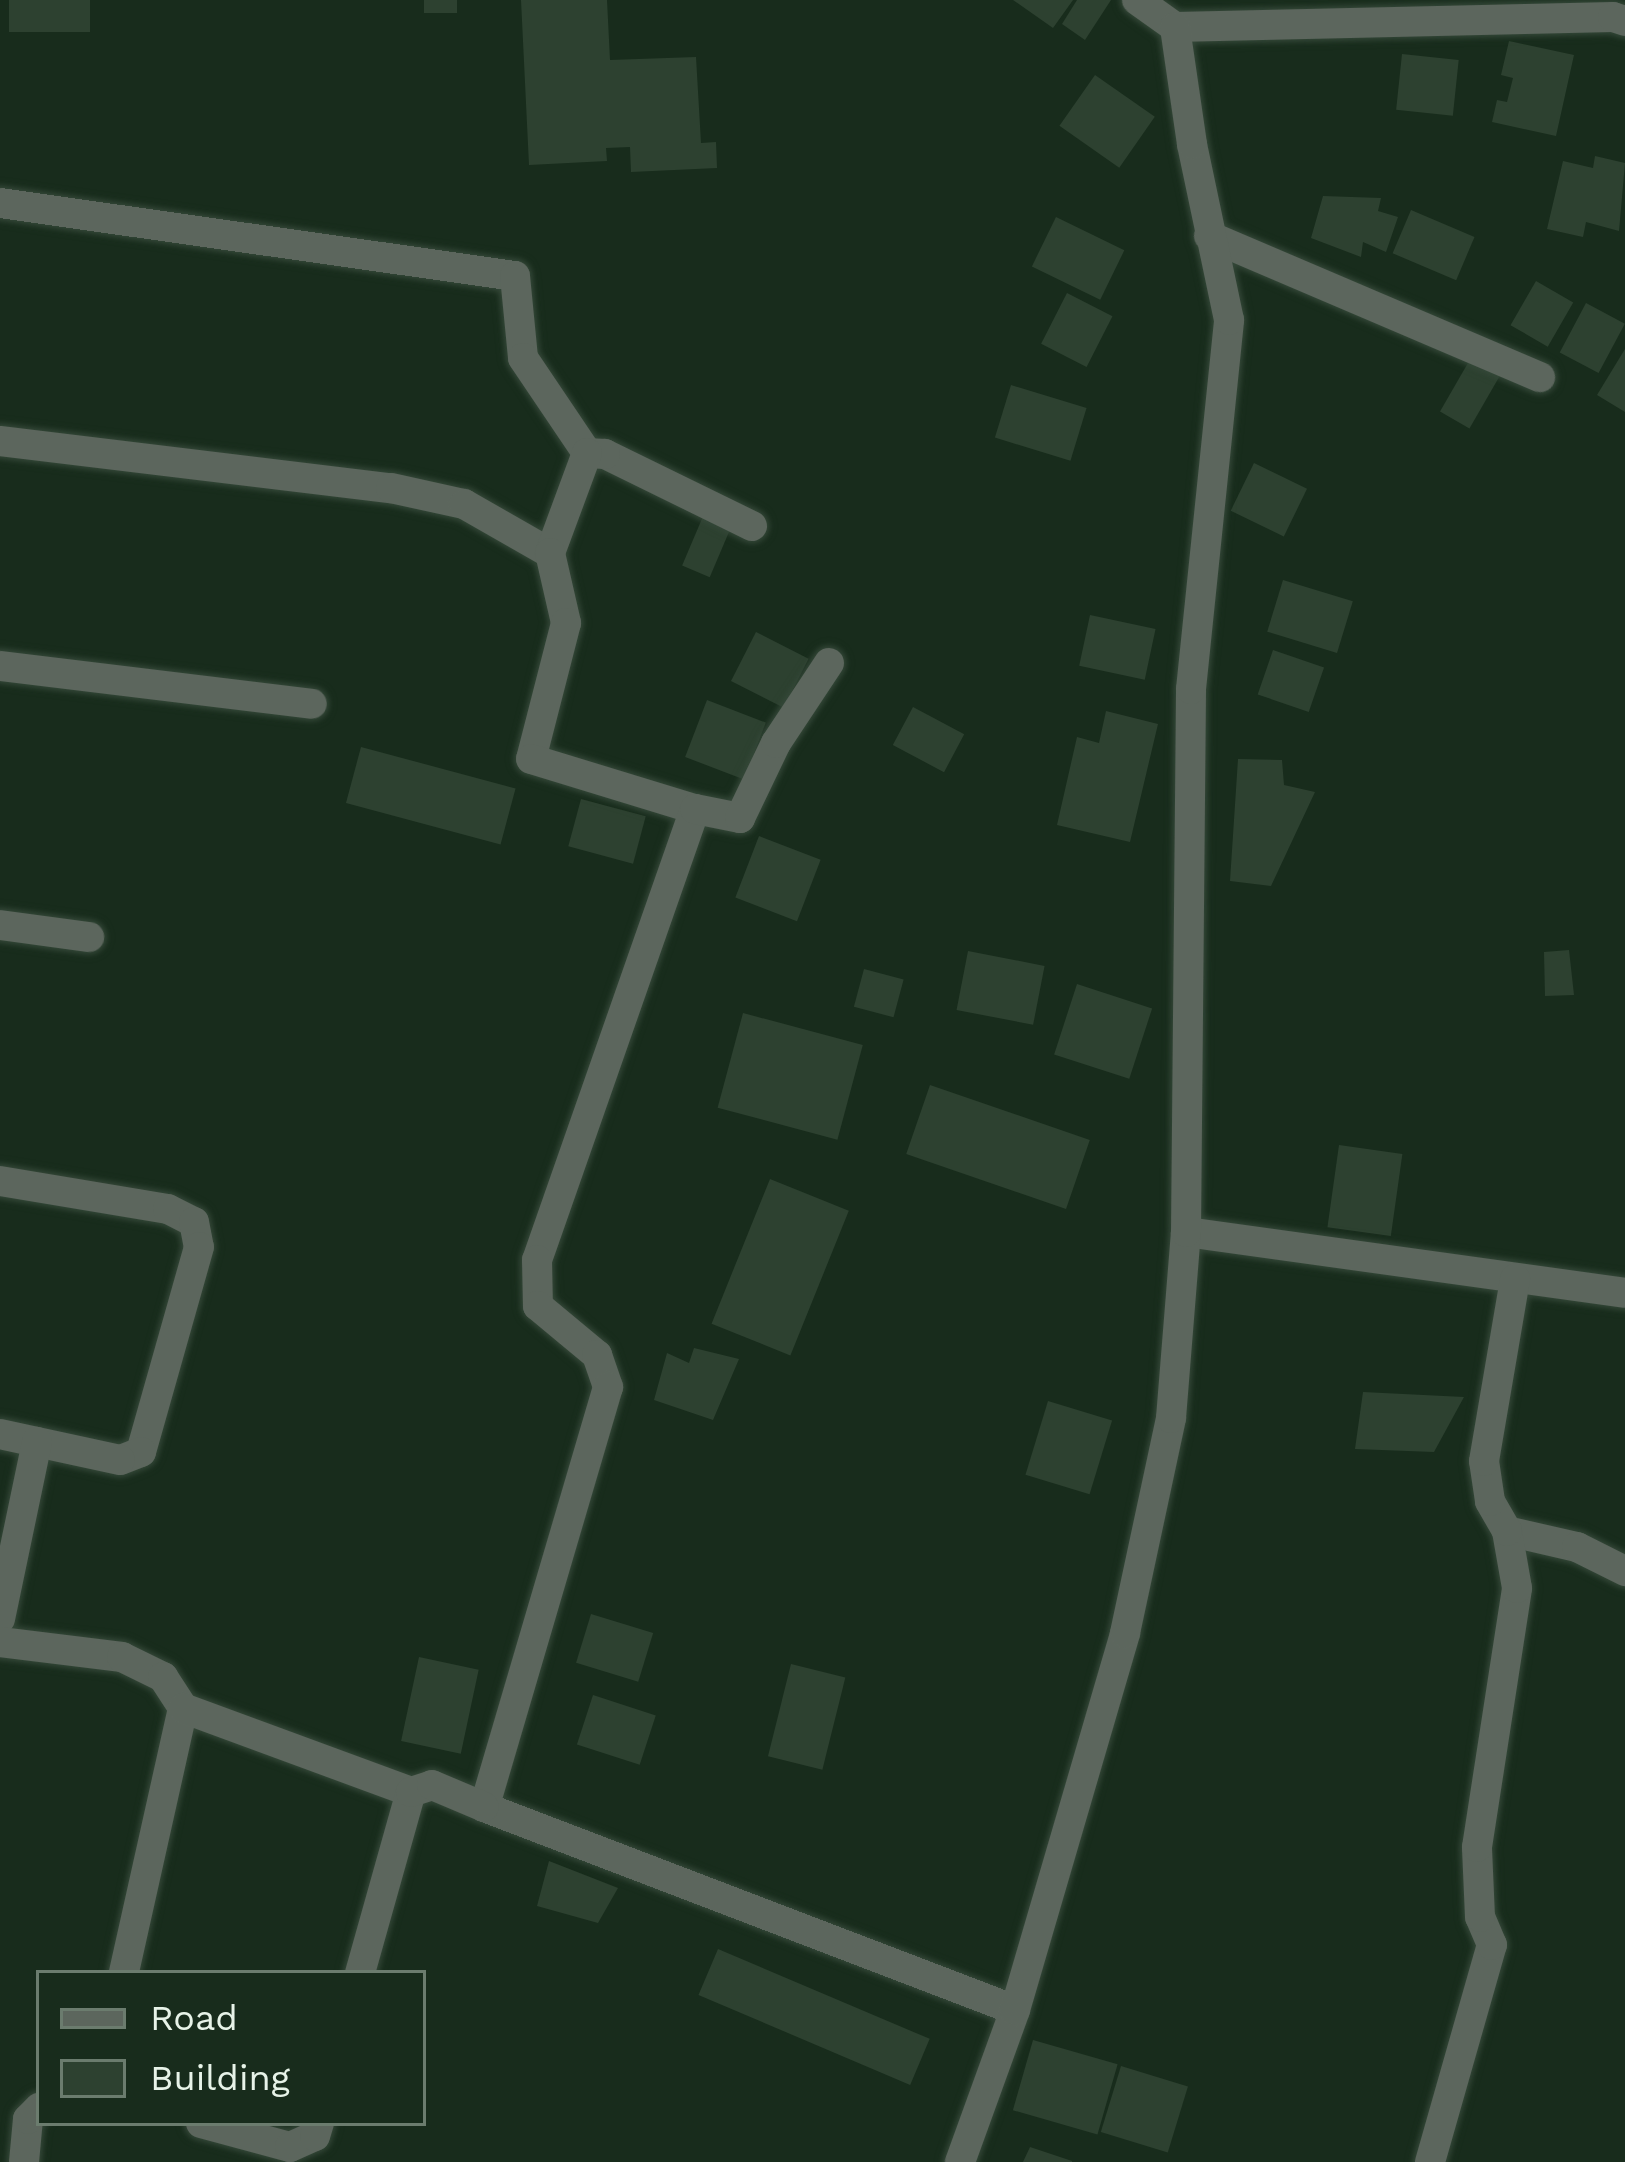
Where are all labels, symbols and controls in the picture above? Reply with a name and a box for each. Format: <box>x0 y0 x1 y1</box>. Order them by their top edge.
legend <box>36 1970 426 2126</box>
text: Road <box>150 1997 238 2039</box>
text: Building <box>150 2057 290 2099</box>

